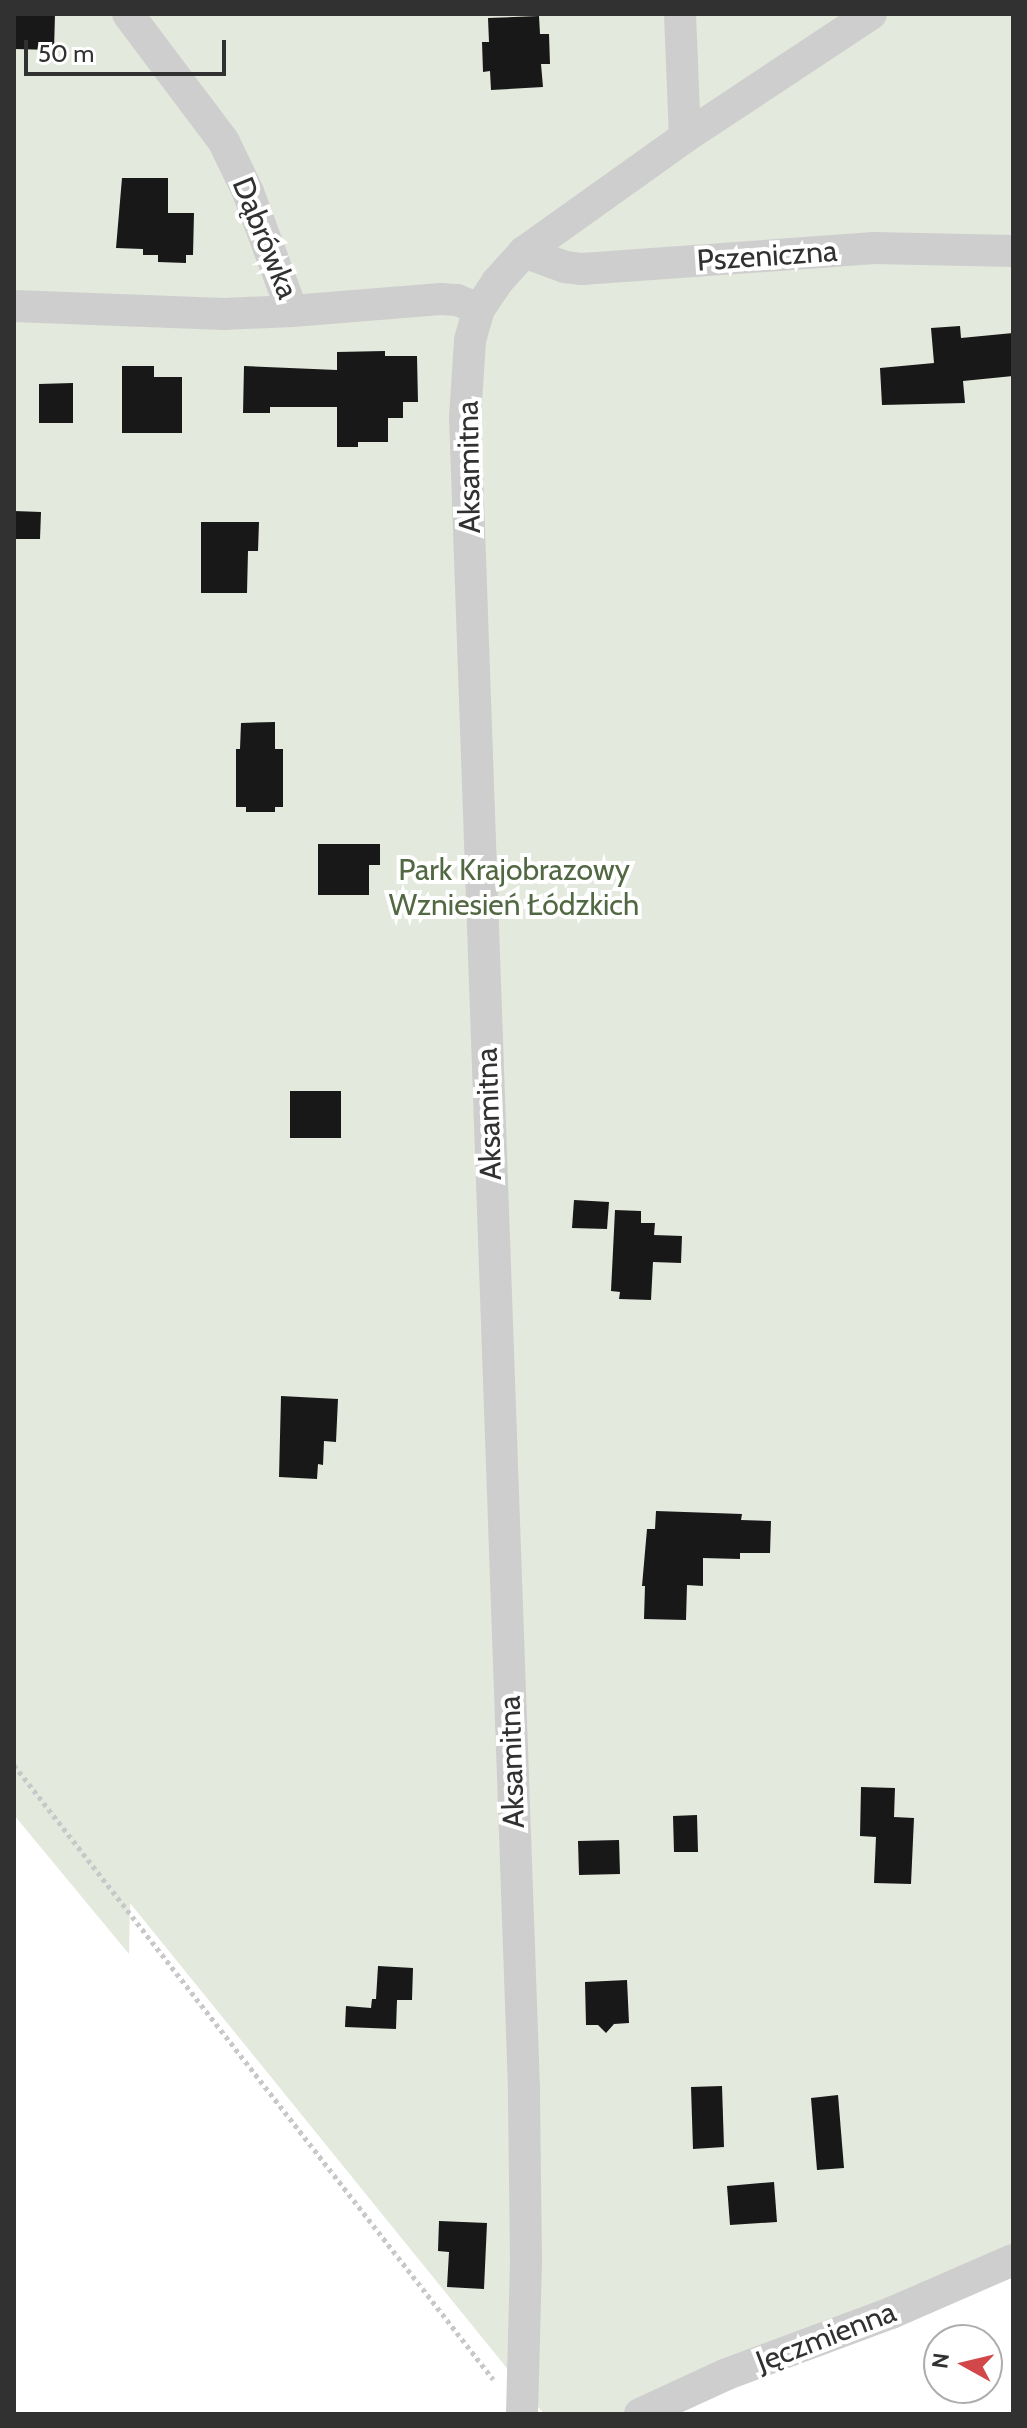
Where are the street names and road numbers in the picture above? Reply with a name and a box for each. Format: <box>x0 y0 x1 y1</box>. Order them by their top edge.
street label: Dąbrówka <box>224 172 306 304</box>
street label: Pszeniczna <box>696 233 838 279</box>
street label: Aksamitna <box>450 400 488 534</box>
street label: Aksamitna <box>469 1047 509 1181</box>
street label: Aksamitna <box>492 1695 532 1829</box>
street label: Jęczmienna <box>751 2294 901 2380</box>

